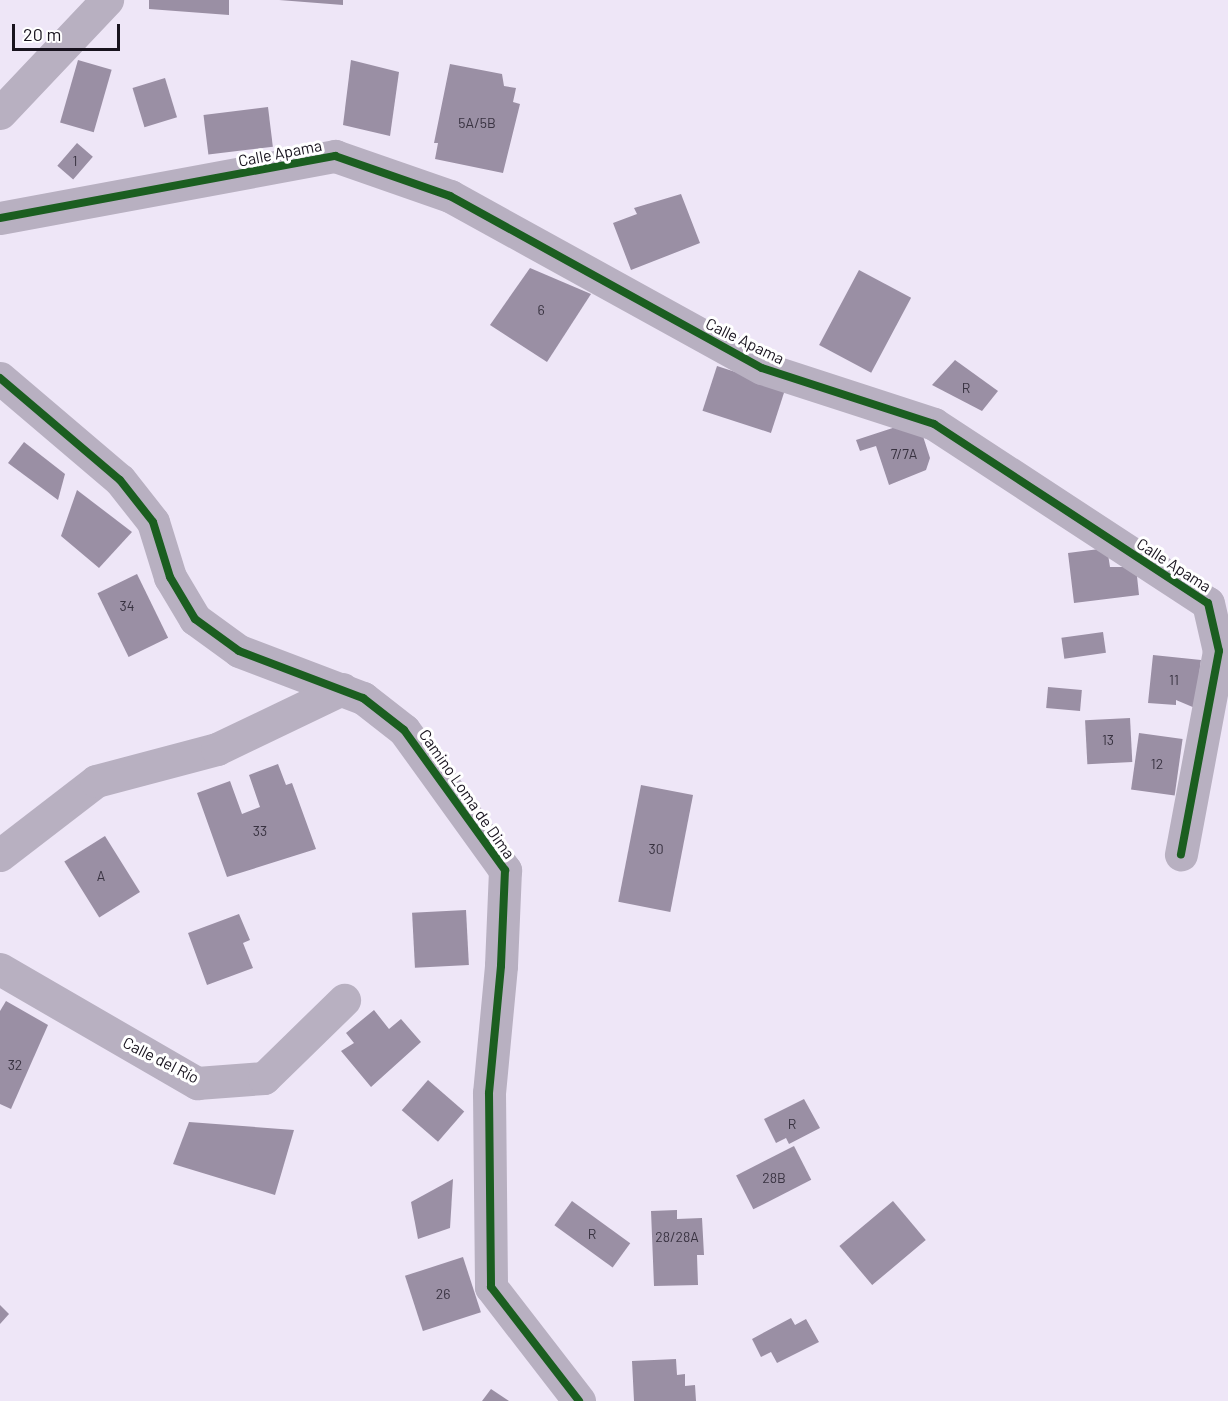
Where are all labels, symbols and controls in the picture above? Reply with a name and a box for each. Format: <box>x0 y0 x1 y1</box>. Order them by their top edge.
scale bar <box>15 12 123 50</box>
text: 20 m <box>23 23 61 45</box>
house number: 5A/5B <box>458 115 496 131</box>
street label: Calle Apama <box>236 135 324 171</box>
house number: 1 <box>73 153 77 169</box>
house number: 6 <box>537 302 545 318</box>
street label: Calle Apama <box>703 314 787 368</box>
house number: R <box>962 380 970 396</box>
house number: 7/7A <box>891 446 917 462</box>
street label: Calle Apama <box>1133 534 1215 596</box>
house number: 34 <box>120 598 134 614</box>
house number: 11 <box>1169 672 1179 688</box>
street label: Camino Loma de Dima <box>415 726 519 862</box>
house number: 13 <box>1102 732 1114 748</box>
house number: 12 <box>1151 756 1163 772</box>
house number: 33 <box>253 823 267 839</box>
house number: 30 <box>648 841 664 857</box>
house number: A <box>97 868 105 884</box>
street label: Calle del Río <box>120 1033 202 1087</box>
house number: 32 <box>8 1057 22 1073</box>
house number: R <box>788 1116 796 1132</box>
house number: 28B <box>762 1170 786 1186</box>
house number: R <box>588 1226 596 1242</box>
house number: 28/28A <box>655 1229 699 1245</box>
house number: 26 <box>436 1286 450 1302</box>

